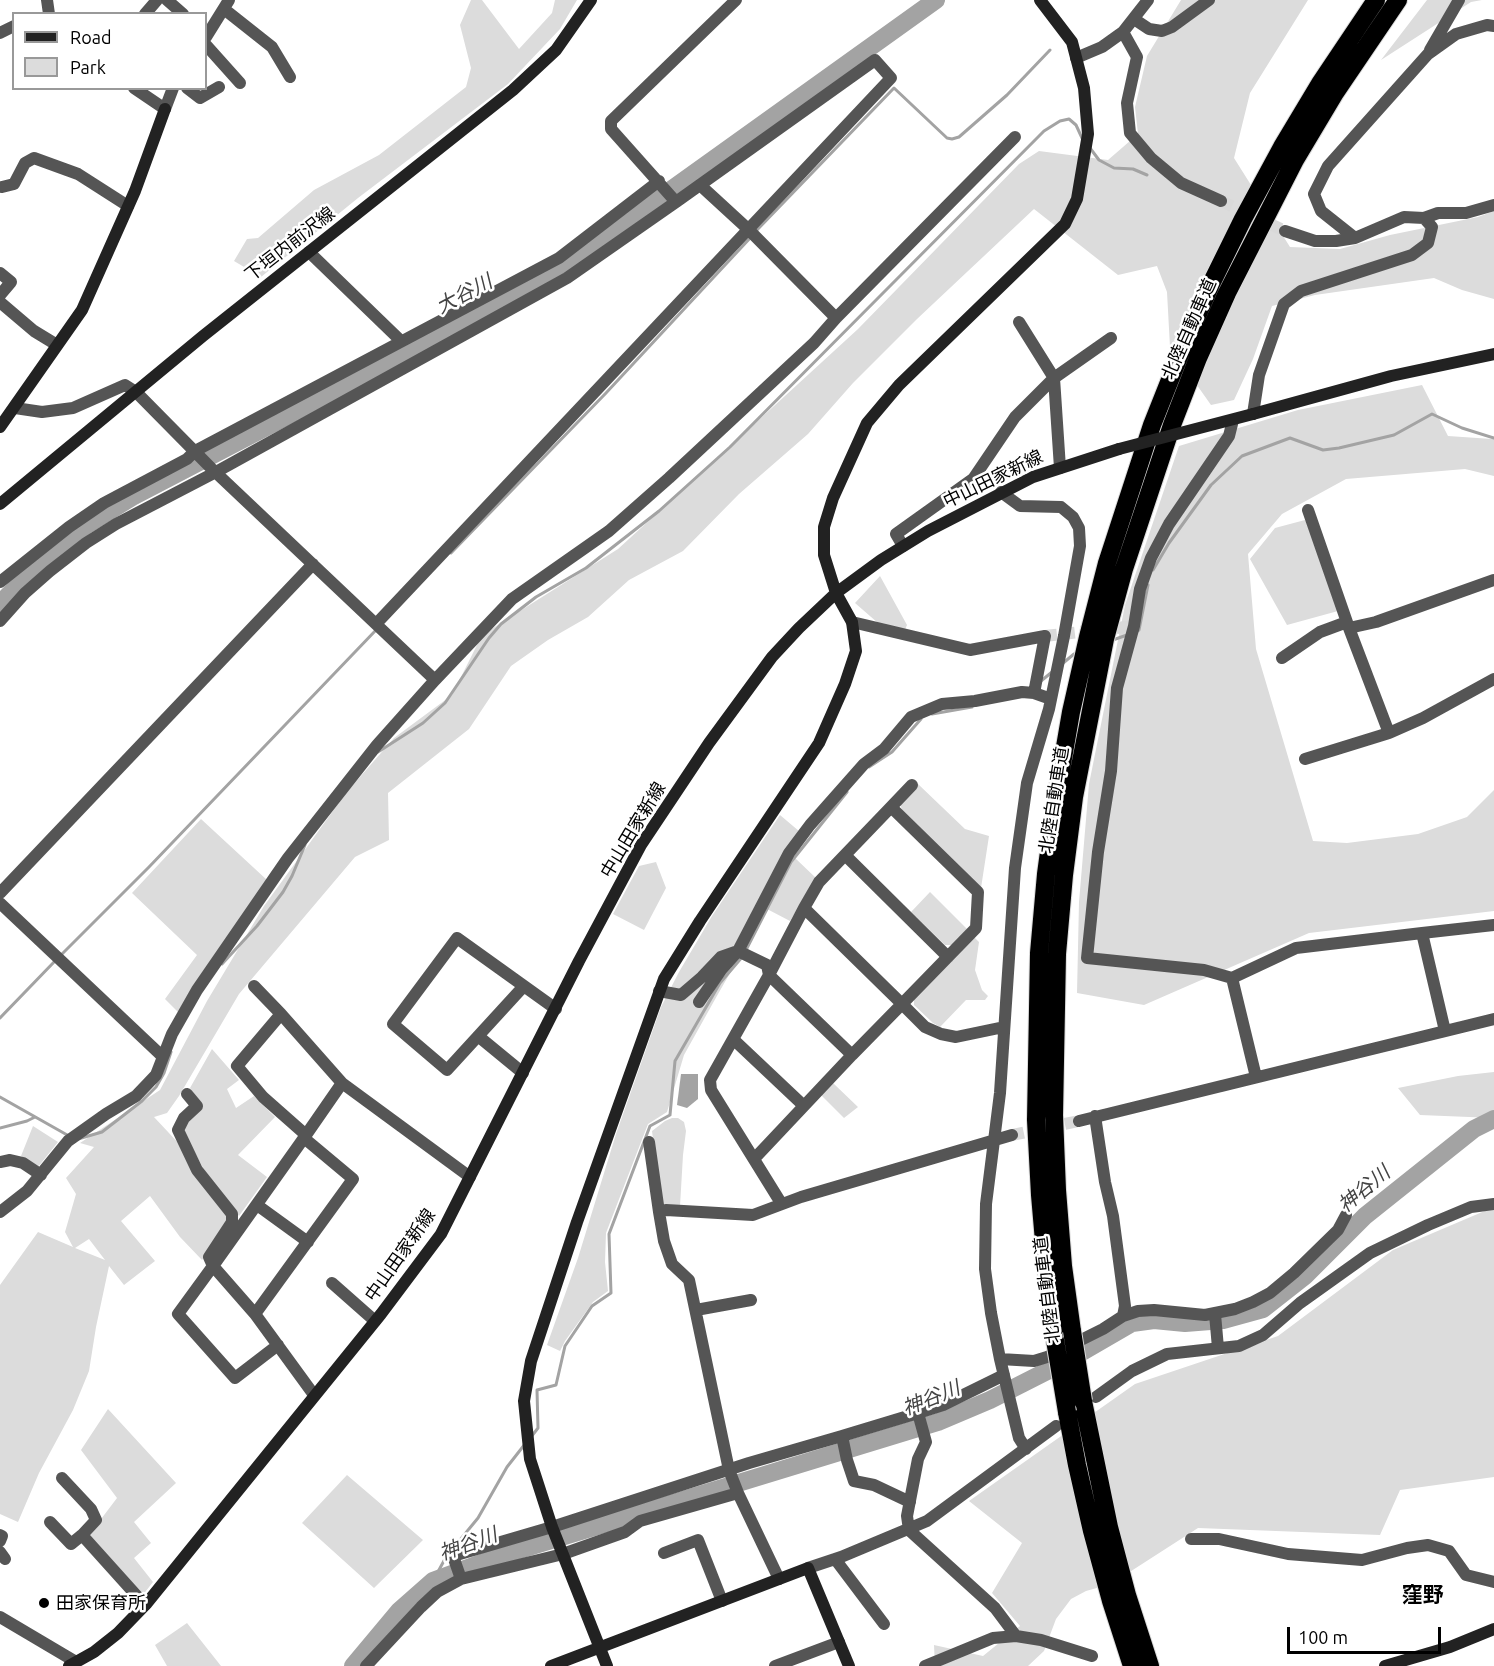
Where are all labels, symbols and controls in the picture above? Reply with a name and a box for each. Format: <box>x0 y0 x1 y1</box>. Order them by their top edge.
legend <box>12 12 207 90</box>
text: Road <box>70 27 112 47</box>
text: Park <box>70 57 106 77</box>
street label: 下垣内前沢線 <box>241 202 339 286</box>
water label: 大谷川 <box>432 269 496 319</box>
street label: 北陸自動車道 <box>1157 275 1221 383</box>
street label: 中山田家新線 <box>940 446 1046 512</box>
street label: 北陸自動車道 <box>1035 745 1073 855</box>
street label: 中山田家新線 <box>596 778 670 882</box>
water label: 神谷川 <box>1333 1161 1395 1217</box>
street label: 中山田家新線 <box>360 1205 440 1305</box>
street label: 北陸自動車道 <box>1030 1235 1064 1345</box>
water label: 神谷川 <box>899 1376 963 1420</box>
water label: 神谷川 <box>436 1522 500 1566</box>
district label: 窪野 <box>1402 1582 1444 1608</box>
place label: 田家保育所 <box>56 1592 146 1614</box>
marker: 田家保育所 <box>37 1596 51 1610</box>
scale bar <box>1290 1615 1444 1653</box>
text: 100 m <box>1298 1627 1348 1647</box>

